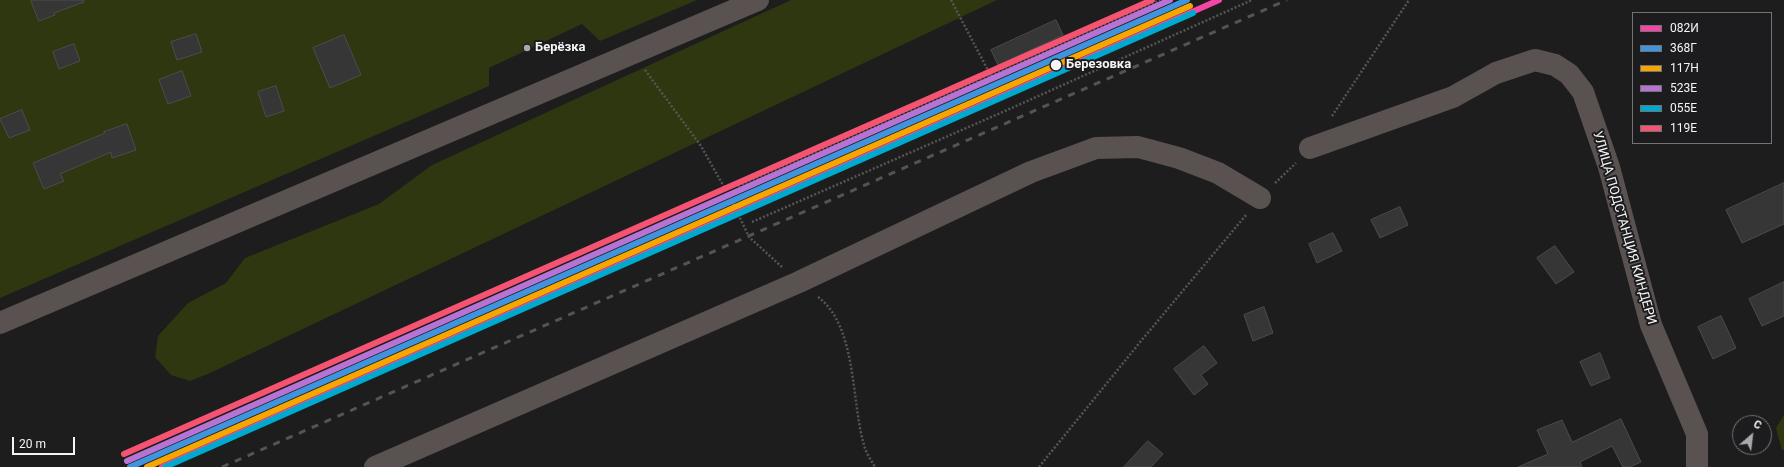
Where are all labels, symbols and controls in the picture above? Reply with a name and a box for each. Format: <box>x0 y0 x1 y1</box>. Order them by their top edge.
legend <box>1632 12 1772 144</box>
text: 082И <box>1670 21 1699 35</box>
place label: Берёзка <box>535 40 585 56</box>
text: 368Г <box>1670 41 1697 55</box>
marker: Берёзка <box>522 43 532 53</box>
place label: Березовка <box>1066 57 1131 73</box>
marker: Березовка <box>1049 58 1063 72</box>
text: 117Н <box>1670 61 1699 75</box>
text: 523Е <box>1670 81 1697 95</box>
text: 055Е <box>1670 101 1697 115</box>
text: 119Е <box>1670 121 1697 135</box>
street label: УЛИЦА ПОДСТАНЦИЯ КИНДЕРИ <box>1589 129 1659 327</box>
north arrow <box>1732 415 1772 455</box>
text: С <box>1751 417 1764 432</box>
scale bar <box>14 429 77 455</box>
text: 20 m <box>19 437 46 451</box>

